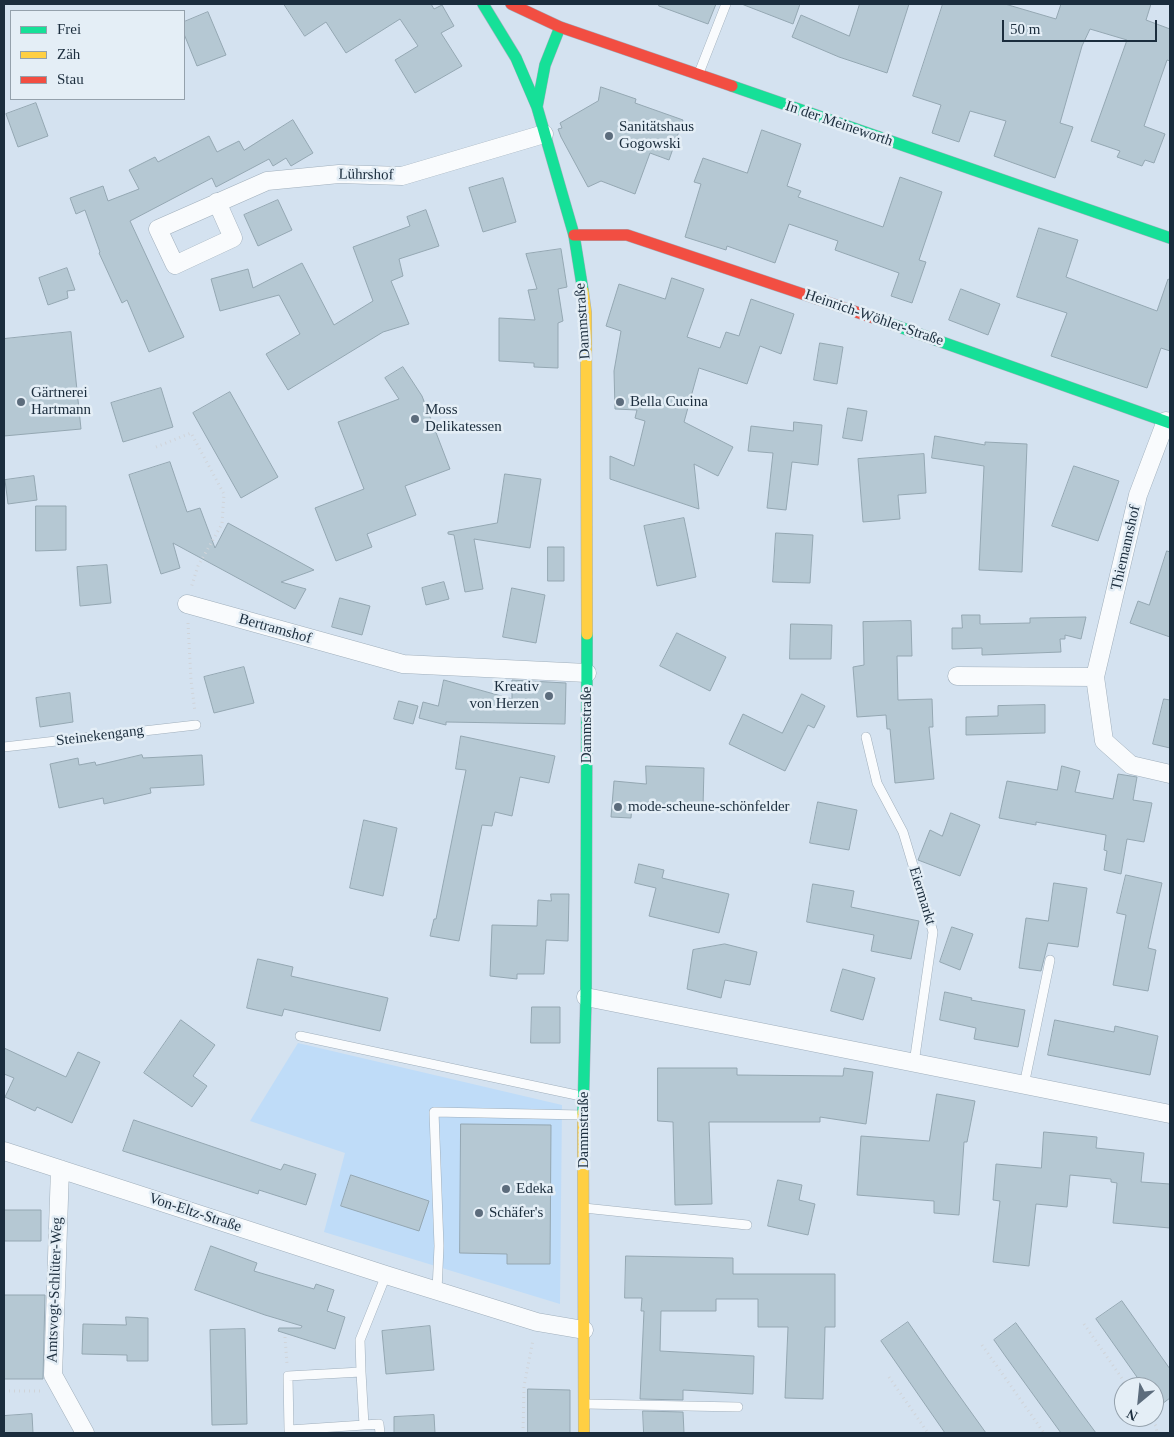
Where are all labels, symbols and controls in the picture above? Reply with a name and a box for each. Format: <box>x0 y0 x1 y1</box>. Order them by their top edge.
legend <box>10 10 185 100</box>
scale bar <box>1004 10 1159 42</box>
text: Frei <box>57 21 81 37</box>
text: 50 m <box>1010 21 1040 37</box>
text: Zäh <box>57 46 80 62</box>
text: Stau <box>57 71 84 87</box>
street label: In der Meineworth <box>783 97 895 151</box>
place label: Sanitätshaus Gogowski <box>619 118 694 153</box>
marker: Sanitätshaus Gogowski <box>603 130 615 142</box>
street label: Lührshof <box>338 166 394 184</box>
street label: Dammstraße <box>571 282 595 360</box>
street label: Heinrich-Wöhler-Straße <box>802 286 946 350</box>
place label: Gärtnerei Hartmann <box>31 384 91 419</box>
place label: Bella Cucina <box>630 393 708 411</box>
marker: Gärtnerei Hartmann <box>15 396 27 408</box>
marker: Bella Cucina <box>614 396 626 408</box>
place label: Moss Delikatessen <box>425 401 502 436</box>
marker: Moss Delikatessen <box>409 413 421 425</box>
street label: Thiemannshof <box>1107 504 1145 592</box>
street label: Bertramshof <box>236 610 314 648</box>
place label: Kreativ von Herzen <box>469 678 539 713</box>
street label: Dammstraße <box>578 687 596 763</box>
marker: Kreativ von Herzen <box>543 690 555 702</box>
street label: Steinekengang <box>55 722 145 750</box>
place label: mode-scheune-schönfelder <box>628 798 790 816</box>
marker: mode-scheune-schönfelder <box>612 801 624 813</box>
street label: Eiermarkt <box>905 865 939 927</box>
street label: Dammstraße <box>575 1092 593 1168</box>
place label: Edeka <box>516 1180 553 1198</box>
marker: Edeka <box>500 1183 512 1195</box>
street label: Von-Eltz-Straße <box>146 1190 244 1236</box>
place label: Schäfer's <box>489 1204 543 1222</box>
marker: Schäfer's <box>473 1207 485 1219</box>
street label: Amtsvogt-Schlüter-Weg <box>43 1217 67 1363</box>
north arrow <box>1114 1377 1164 1427</box>
text: N <box>1124 1406 1140 1424</box>

